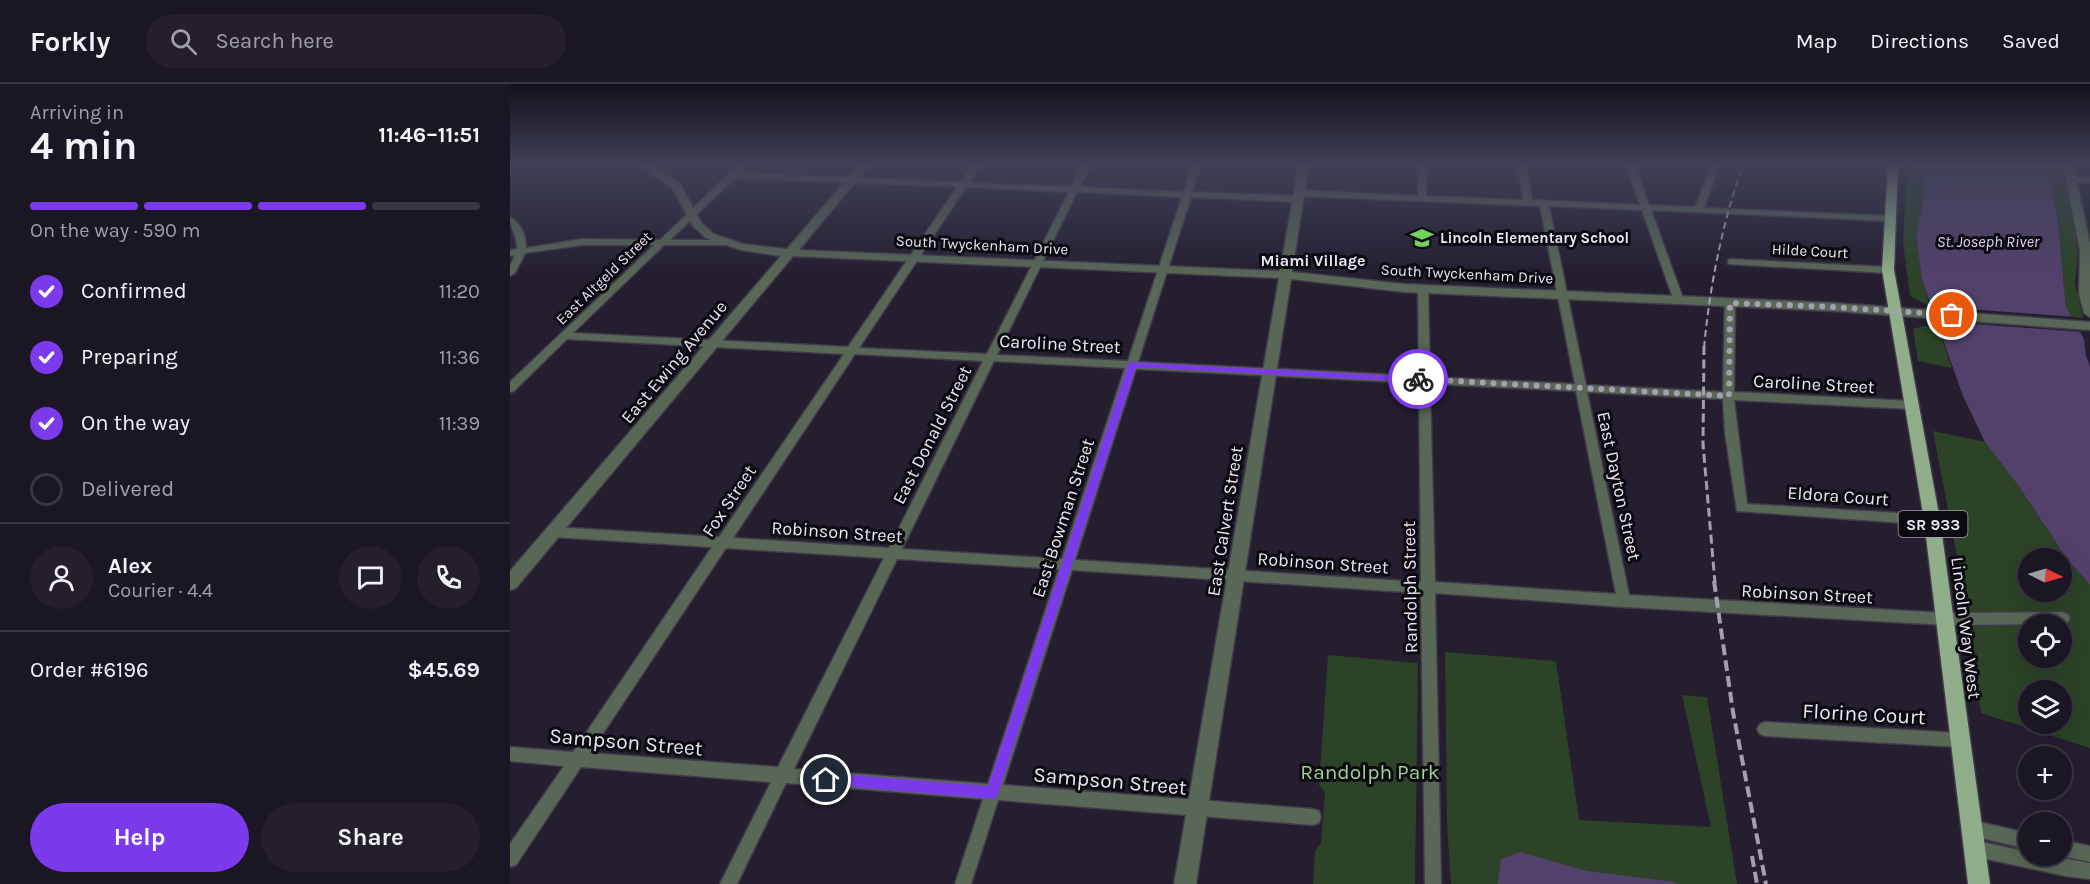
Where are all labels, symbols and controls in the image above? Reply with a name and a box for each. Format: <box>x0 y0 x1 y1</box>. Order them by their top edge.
search box <box>146 14 566 68</box>
text: Forkly <box>30 25 110 58</box>
icon: search <box>167 25 200 58</box>
text: Search here <box>215 28 334 54</box>
text: Map <box>1796 29 1837 53</box>
text: Directions <box>1870 29 1969 53</box>
text: Saved <box>2002 29 2060 53</box>
text: Arriving in <box>30 101 124 124</box>
text: 11:46–11:51 <box>378 122 480 148</box>
text: 4 min <box>30 123 137 169</box>
text: On the way · 590 m <box>30 219 200 242</box>
school or university icon: Lincoln Elementary School <box>1409 225 1435 251</box>
street label: East Altgeld Street <box>552 227 656 328</box>
place label: Lincoln Elementary School <box>1440 229 1629 247</box>
street label: South Twyckenham Drive <box>895 231 1069 259</box>
water label: St. Joseph River <box>1937 232 2040 251</box>
street label: Hilde Court <box>1771 240 1849 262</box>
district label: Miami Village <box>1261 251 1365 270</box>
street label: South Twyckenham Drive <box>1380 260 1554 288</box>
icon: check <box>30 275 63 308</box>
text: Confirmed <box>81 278 187 304</box>
text: 11:20 <box>439 280 480 303</box>
pin <box>1926 289 1977 340</box>
street label: East Ewing Avenue <box>616 296 732 428</box>
icon: bag <box>1935 298 1968 331</box>
street label: Caroline Street <box>999 330 1121 358</box>
icon: check <box>30 341 63 374</box>
text: Preparing <box>81 344 178 370</box>
text: 11:36 <box>439 346 480 369</box>
courier <box>1388 349 1448 409</box>
street label: East Donald Street <box>888 362 976 508</box>
icon: bike <box>1402 363 1435 396</box>
street label: Caroline Street <box>1753 370 1875 398</box>
icon: check <box>30 407 63 440</box>
street label: East Dayton Street <box>1592 409 1646 563</box>
text: On the way <box>81 410 190 436</box>
text: 11:39 <box>439 412 480 435</box>
street label: East Bowman Street <box>1027 435 1099 600</box>
street label: East Calvert Street <box>1202 444 1248 598</box>
street label: Fox Street <box>697 461 761 541</box>
text: Delivered <box>81 476 174 502</box>
street label: Eldora Court <box>1787 481 1890 511</box>
road number: SR 933 <box>1898 511 1968 537</box>
street label: Robinson Street <box>771 516 904 548</box>
street label: Randolph Street <box>1398 520 1422 653</box>
button: person <box>30 546 93 609</box>
button: chat <box>339 546 402 609</box>
button: phone <box>417 546 480 609</box>
street label: Robinson Street <box>1257 547 1390 579</box>
north arrow <box>2018 548 2072 602</box>
map controls <box>2018 548 2072 866</box>
text: Alex <box>108 553 152 579</box>
street label: Lincoln Way West <box>1946 556 1986 701</box>
text: Courier · 4.4 <box>108 579 213 602</box>
street label: Robinson Street <box>1741 580 1874 608</box>
button: locate <box>2018 614 2072 668</box>
text: Order #6196 <box>30 657 149 683</box>
text: $45.69 <box>407 657 480 683</box>
button: layers <box>2018 680 2072 734</box>
street label: Florine Court <box>1802 699 1926 729</box>
street label: Sampson Street <box>548 723 704 761</box>
button: + <box>2018 746 2072 800</box>
pin <box>800 754 851 805</box>
park label: Randolph Park <box>1300 760 1440 784</box>
street label: Sampson Street <box>1032 762 1188 800</box>
icon: home <box>809 763 842 796</box>
button: Help <box>30 803 249 872</box>
button: Share <box>261 803 480 872</box>
button: − <box>2018 812 2072 866</box>

